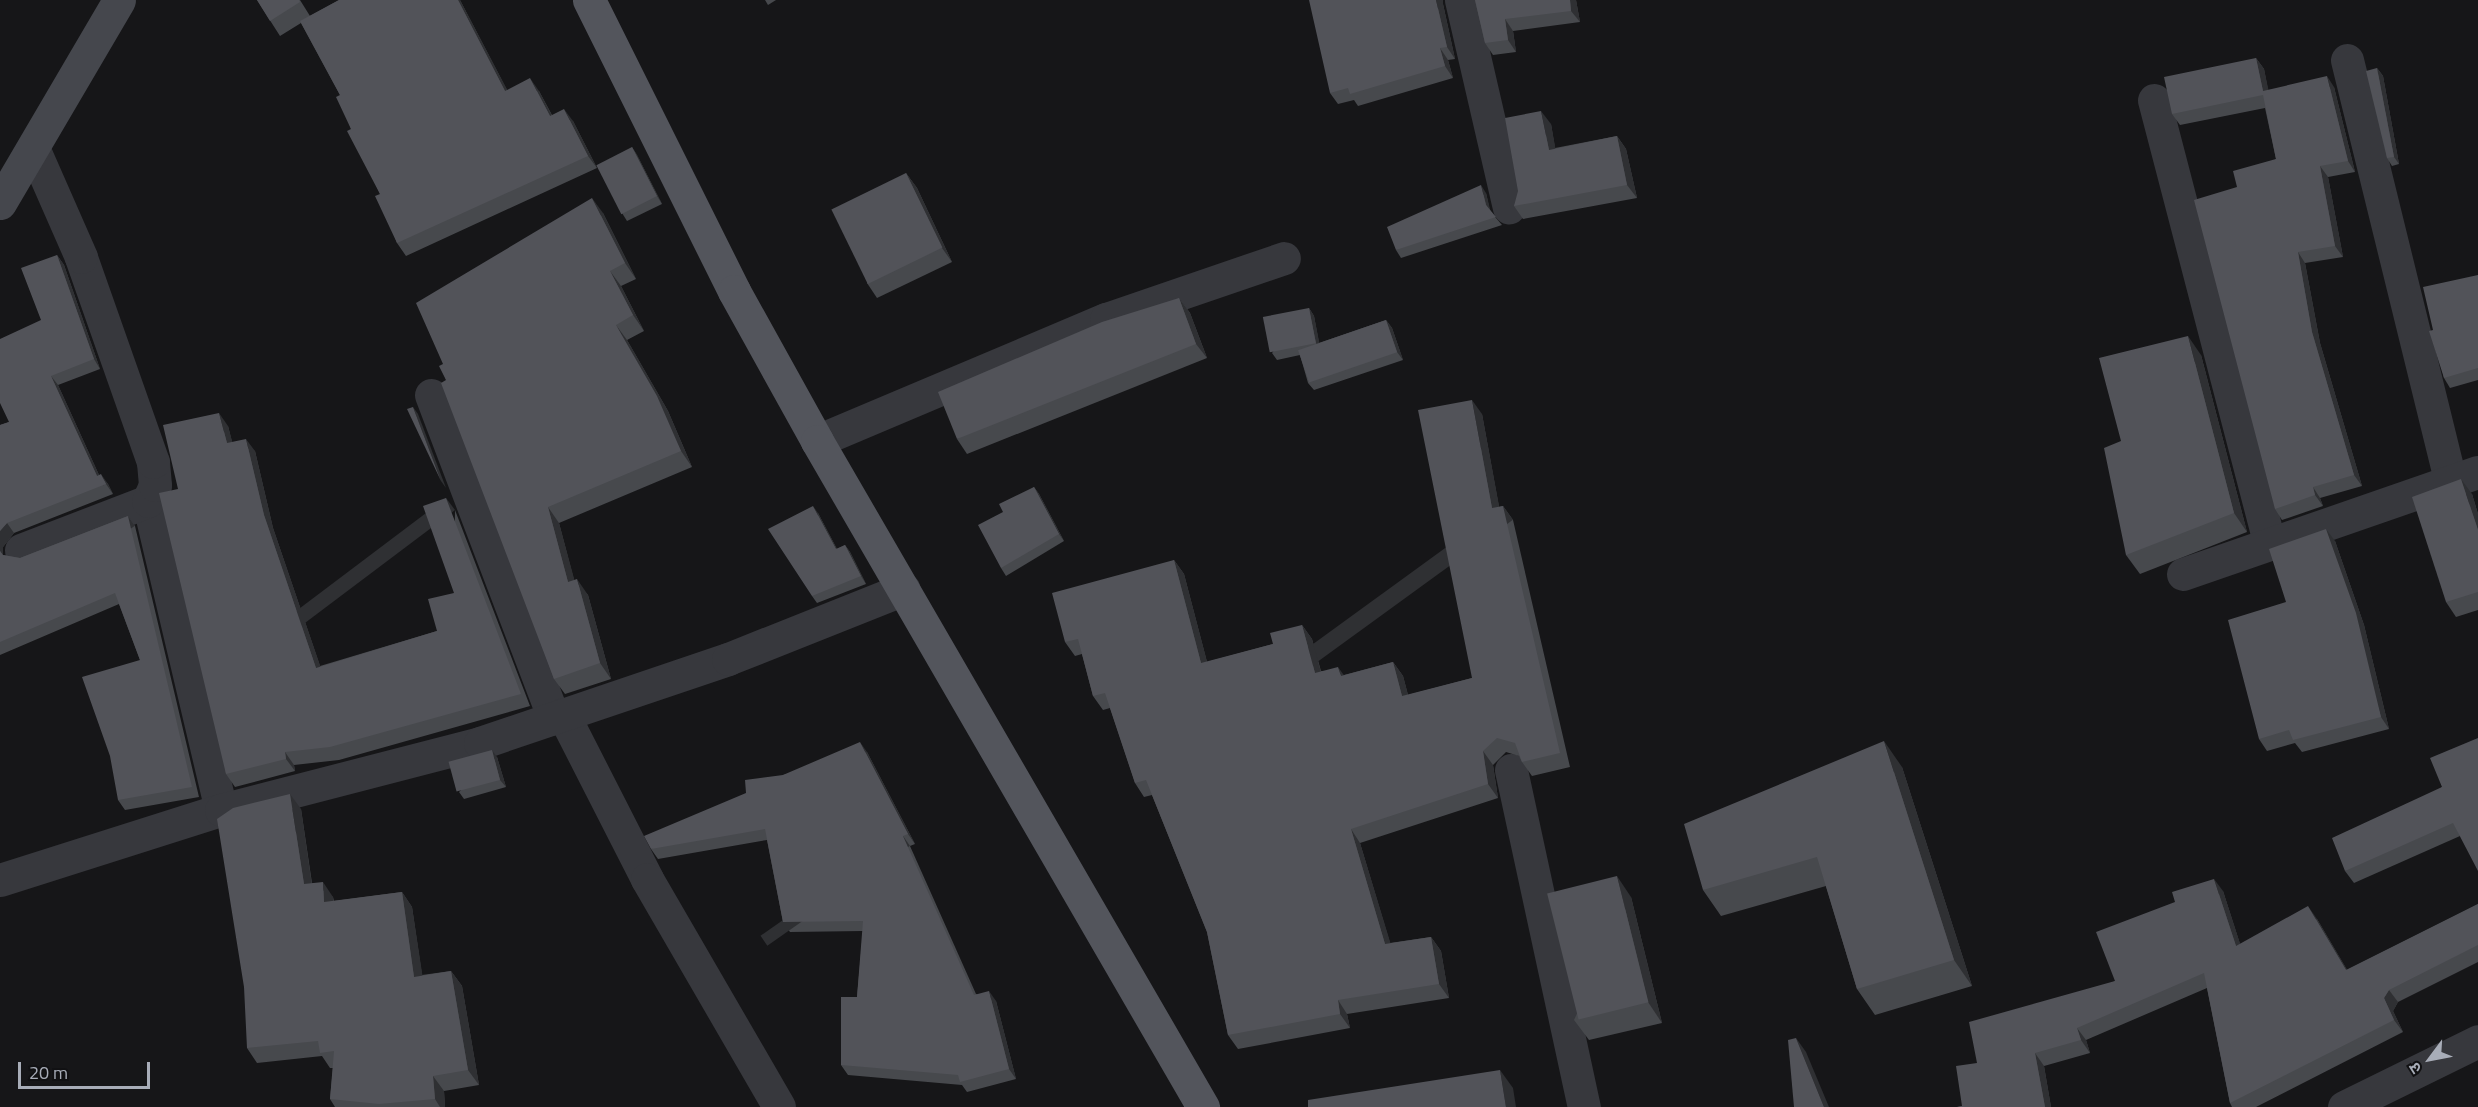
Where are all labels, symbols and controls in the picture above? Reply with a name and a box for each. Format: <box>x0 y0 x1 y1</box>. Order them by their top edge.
north arrow <box>2400 1029 2460 1089</box>
scale bar <box>21 1050 153 1088</box>
text: उ <box>2402 1058 2427 1079</box>
text: 20 m <box>29 1059 68 1086</box>

